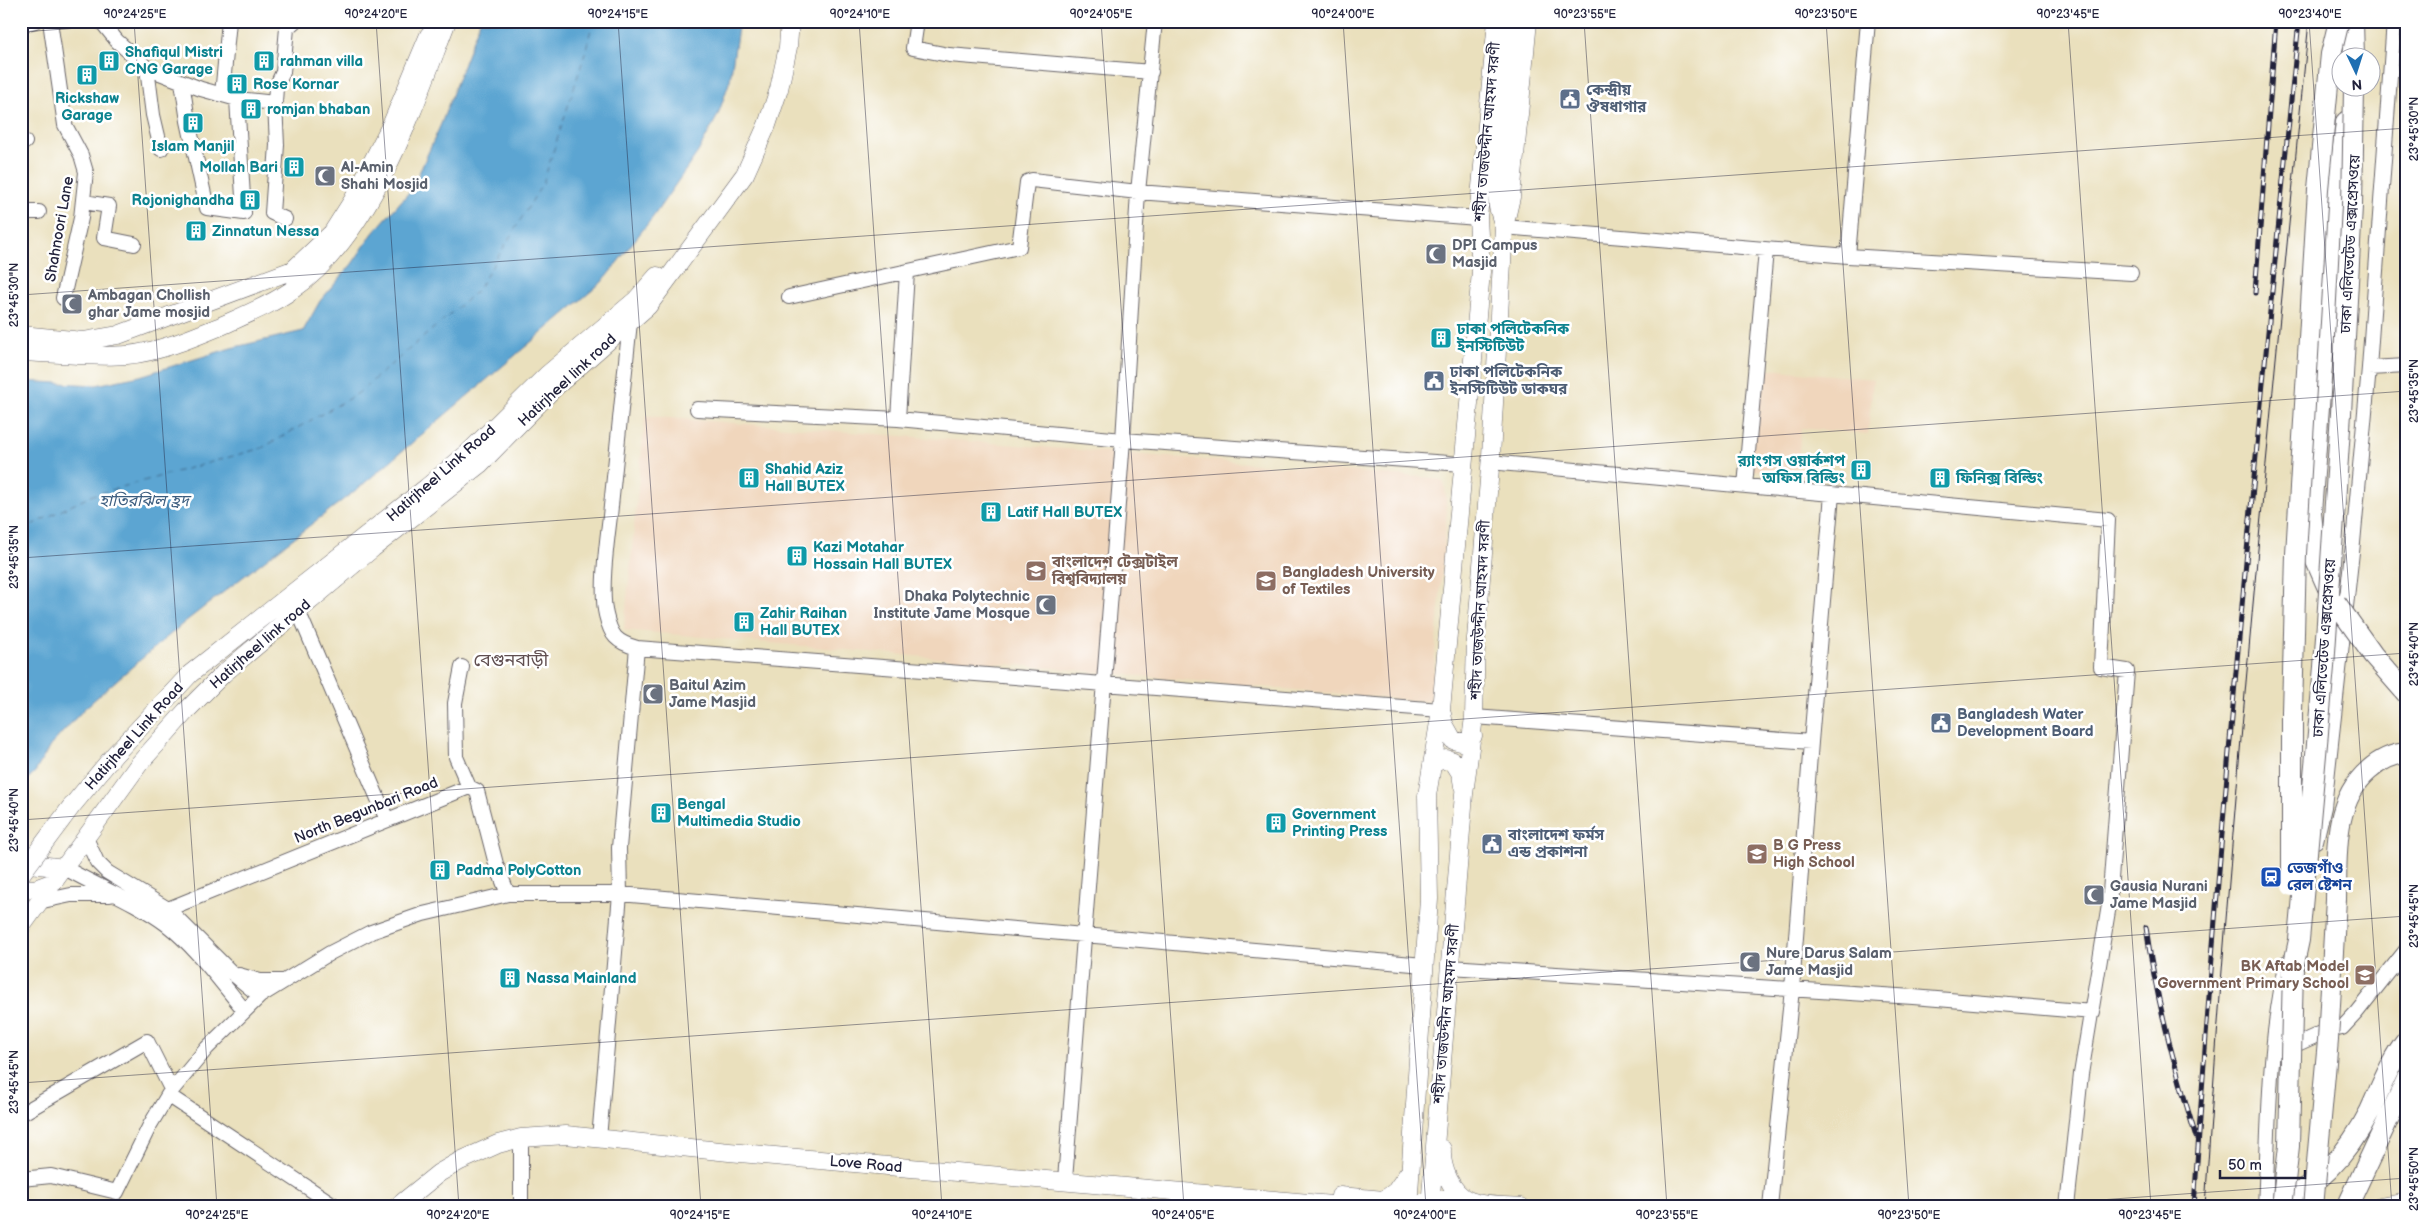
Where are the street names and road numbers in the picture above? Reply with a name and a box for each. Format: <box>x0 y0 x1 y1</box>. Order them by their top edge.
street label: শহীদ তাজউদ্দীন আহমদ সরণী <box>1470 40 1505 224</box>
street label: ঢাকা এলিভেটেড এক্সপ্রেসওয়ে <box>2336 154 2365 335</box>
street label: Shahnoori Lane <box>41 175 78 283</box>
street label: Hatirjheel link road <box>514 330 620 431</box>
street label: Hatirjheel Link Road <box>383 421 500 526</box>
street label: শহীদ তাজউদ্দীন আহমদ সরণী <box>1466 518 1495 702</box>
street label: ঢাকা এলিভেটেড এক্সপ্রেসওয়ে <box>2309 557 2340 739</box>
street label: Hatirjheel link road <box>206 595 315 693</box>
street label: Hatirjheel Link Road <box>81 679 188 794</box>
street label: North Begunbari Road <box>292 773 441 848</box>
street label: শহীদ তাজউদ্দীন আহমদ সরণী <box>1429 922 1464 1106</box>
street label: Love Road <box>829 1152 903 1177</box>

